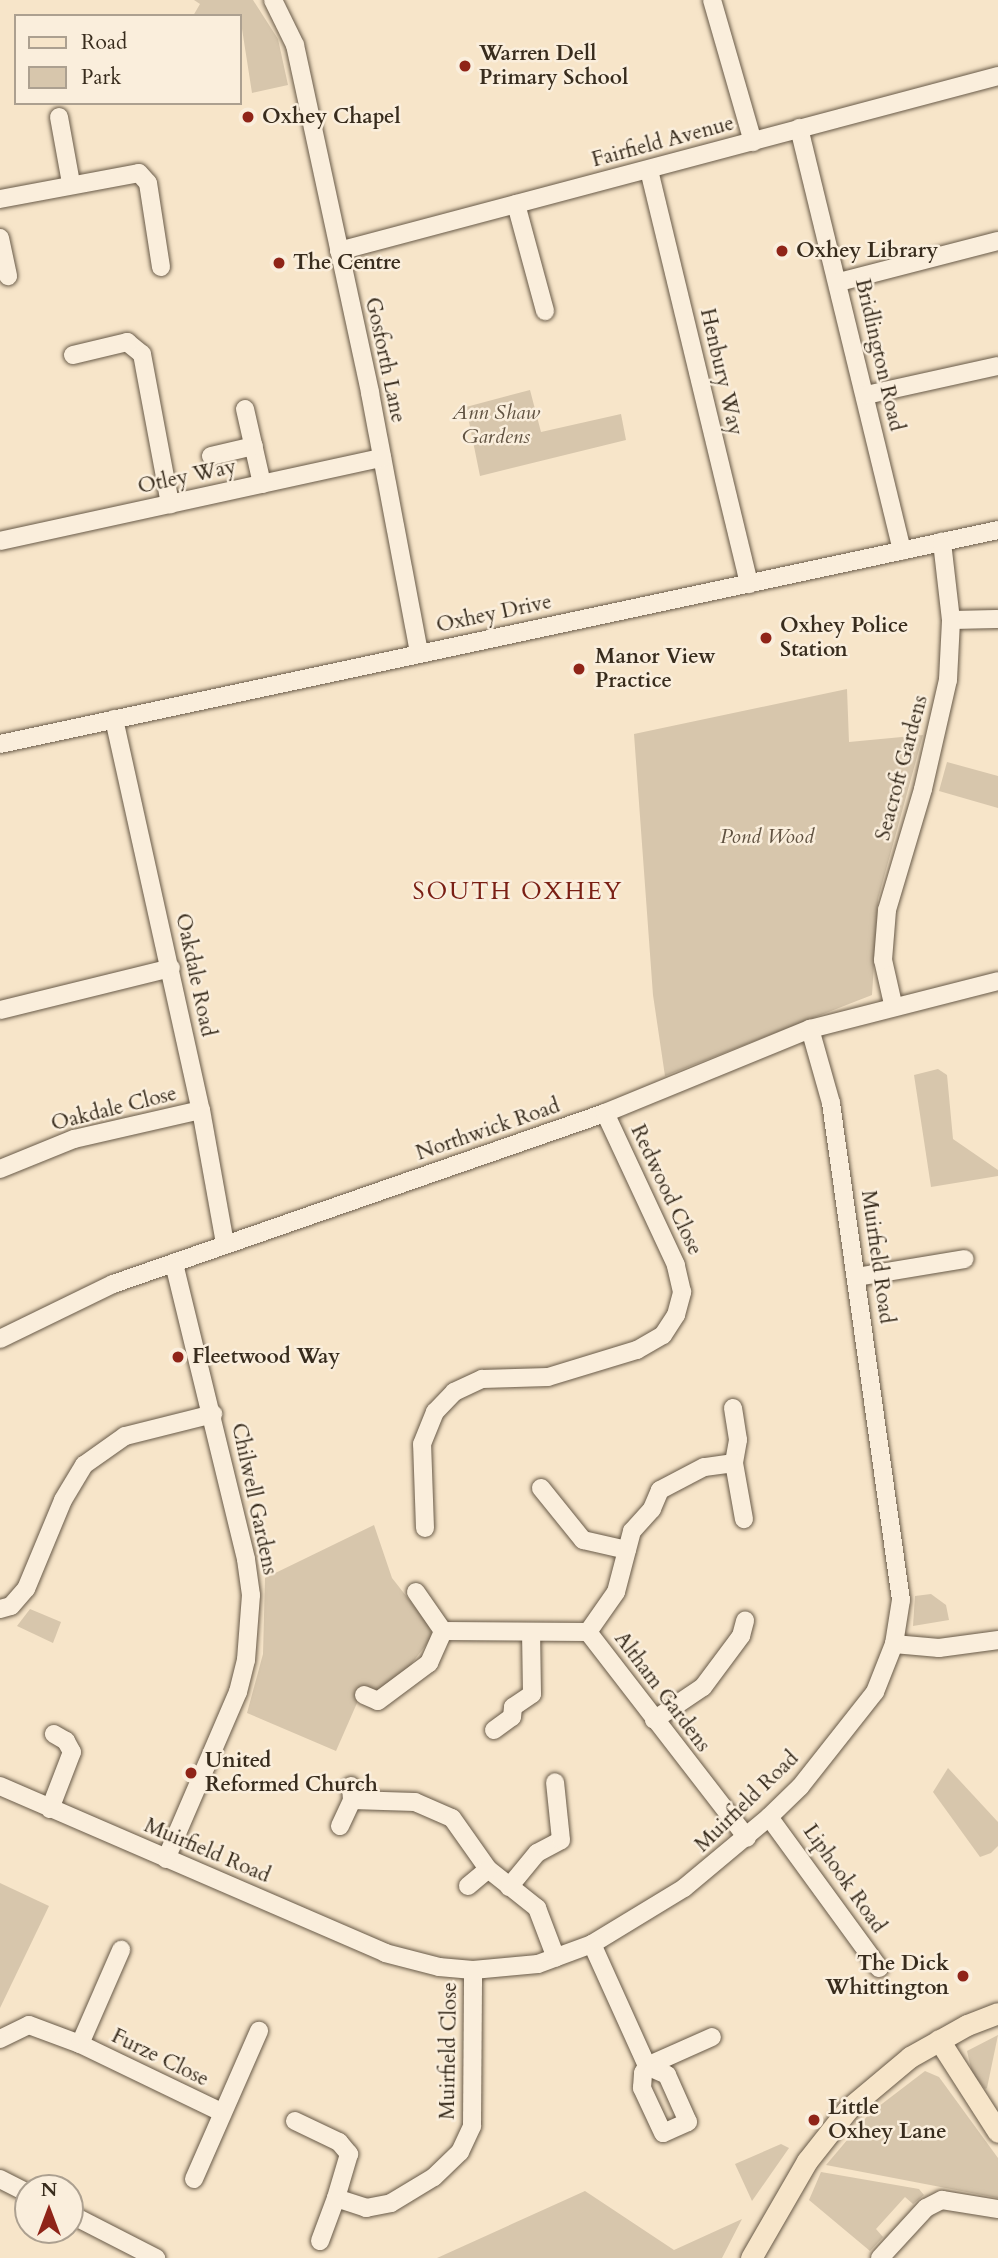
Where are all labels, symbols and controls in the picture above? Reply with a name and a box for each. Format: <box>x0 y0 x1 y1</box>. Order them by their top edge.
legend <box>14 14 242 105</box>
text: Road <box>81 28 127 57</box>
place label: Warren Dell Primary School <box>479 41 628 91</box>
marker: Warren Dell Primary School <box>457 58 473 74</box>
text: Park <box>81 63 121 92</box>
place label: Oxhey Chapel <box>262 104 401 130</box>
marker: Oxhey Chapel <box>240 109 256 125</box>
street label: Fairfield Avenue <box>589 111 737 173</box>
place label: Oxhey Library <box>796 238 938 264</box>
marker: Oxhey Library <box>774 243 790 259</box>
place label: The Centre <box>293 250 401 276</box>
marker: The Centre <box>271 255 287 271</box>
street label: Bridlington Road <box>849 276 909 434</box>
street label: Gosforth Lane <box>359 295 411 425</box>
street label: Henbury Way <box>694 306 748 438</box>
park label: Ann Shaw Gardens <box>452 400 540 450</box>
street label: Otley Way <box>136 454 238 500</box>
street label: Oxhey Drive <box>434 589 554 639</box>
place label: Oxhey Police Station <box>780 613 908 663</box>
marker: Oxhey Police Station <box>758 630 774 646</box>
place label: Manor View Practice <box>595 644 716 694</box>
marker: Manor View Practice <box>569 659 589 679</box>
street label: Seacroft Gardens <box>870 693 934 843</box>
park label: Pond Wood <box>720 824 814 850</box>
district label: SOUTH OXHEY <box>414 878 622 906</box>
street label: Oakdale Road <box>170 911 220 1039</box>
street label: Oakdale Close <box>49 1081 179 1137</box>
street label: Northwick Road <box>413 1094 563 1166</box>
street label: Redwood Close <box>625 1121 707 1259</box>
street label: Muirfield Road <box>855 1189 899 1325</box>
place label: Fleetwood Way <box>192 1344 340 1370</box>
marker: Fleetwood Way <box>170 1349 186 1365</box>
street label: Chilwell Gardens <box>226 1421 282 1577</box>
street label: Altham Gardens <box>609 1627 715 1757</box>
street label: Muirfield Road <box>690 1746 804 1858</box>
place label: United Reformed Church <box>205 1748 378 1798</box>
marker: United Reformed Church <box>183 1765 199 1781</box>
street label: Muirfield Road <box>140 1813 274 1889</box>
street label: Liphook Road <box>797 1820 891 1938</box>
place label: The Dick Whittington <box>825 1951 949 2001</box>
marker: The Dick Whittington <box>955 1968 971 1984</box>
street label: Muirfield Close <box>435 1982 463 2120</box>
street label: Furze Close <box>107 2024 213 2092</box>
place label: Little Oxhey Lane <box>828 2095 947 2145</box>
marker: Little Oxhey Lane <box>806 2112 822 2128</box>
north arrow <box>14 2174 84 2244</box>
text: N <box>41 2177 57 2203</box>

